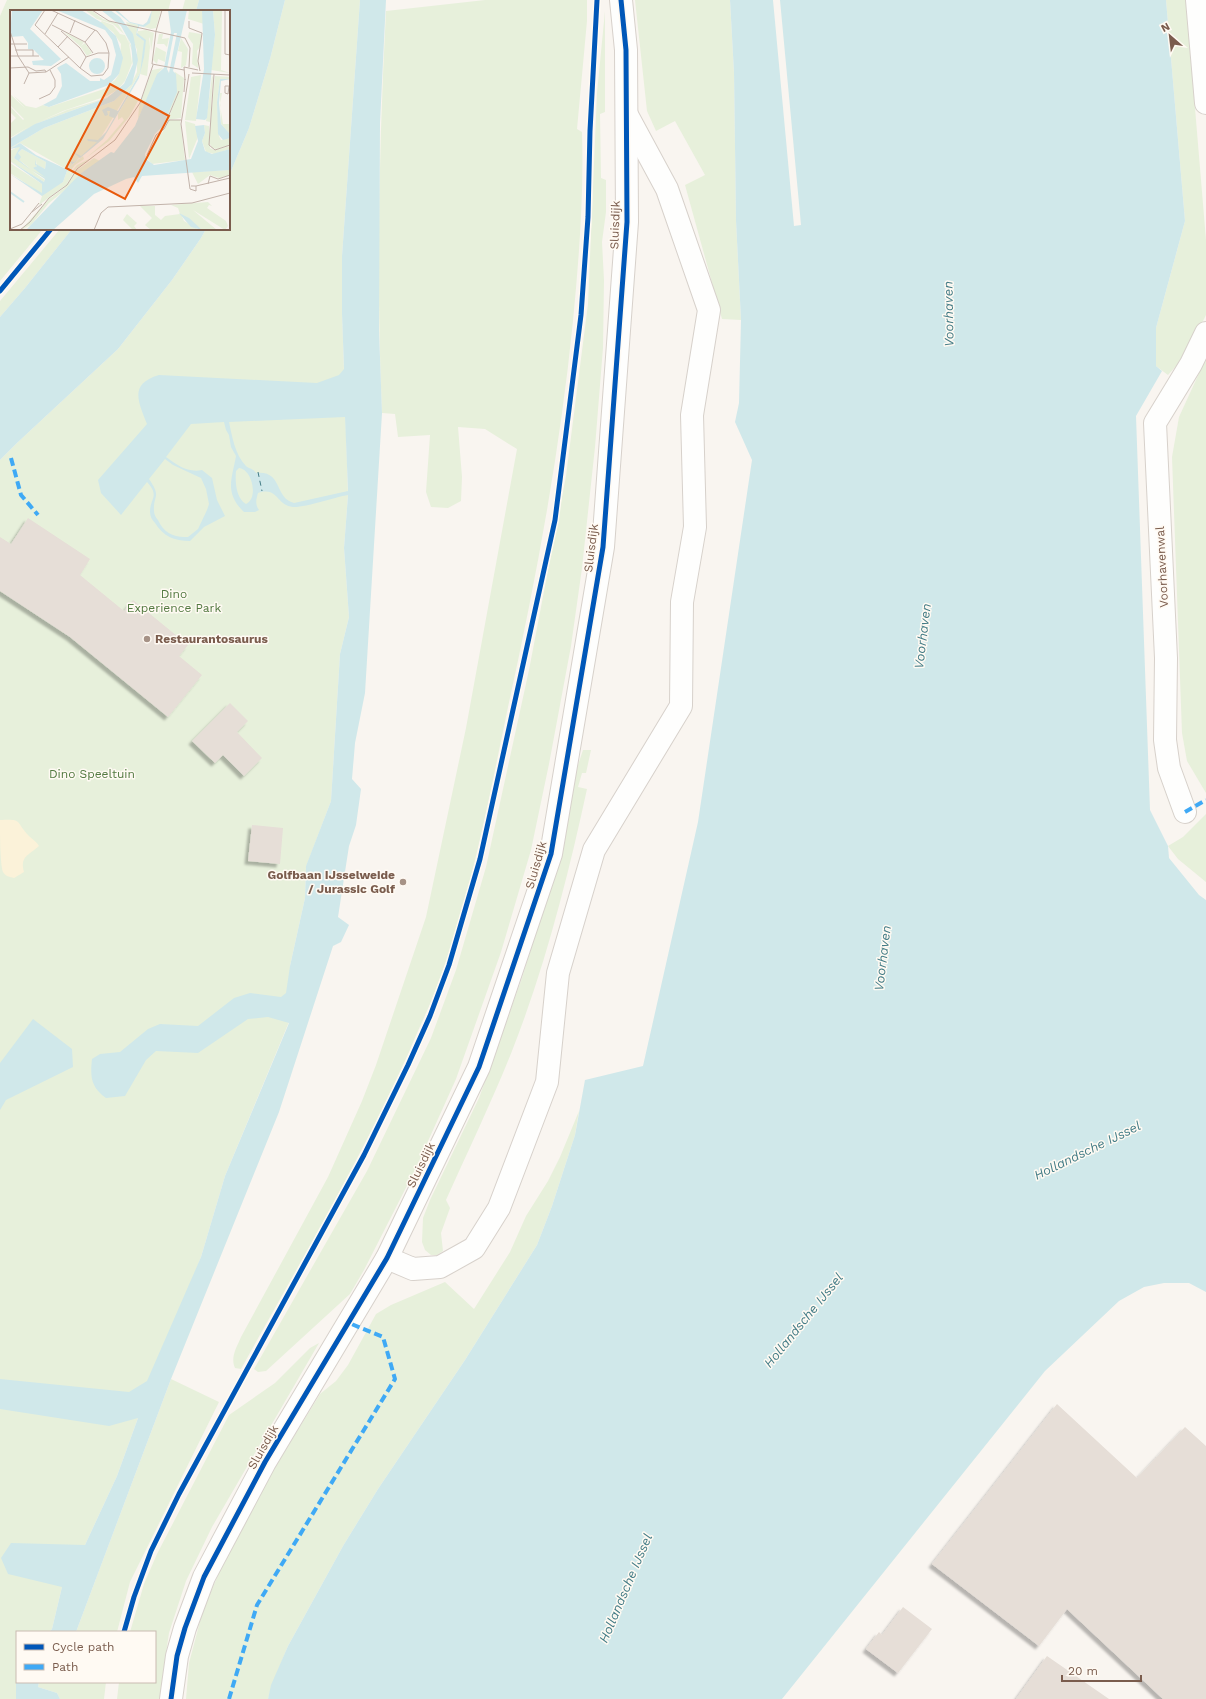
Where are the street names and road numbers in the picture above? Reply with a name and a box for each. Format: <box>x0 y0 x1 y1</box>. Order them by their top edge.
street label: Sluisdijk <box>607 200 623 250</box>
street label: Sluisdijk <box>581 523 601 573</box>
street label: Voorhavenwal <box>1153 526 1171 608</box>
street label: Sluisdijk <box>523 839 550 890</box>
street label: Sluisdijk <box>404 1140 438 1190</box>
street label: Sluisdijk <box>245 1422 281 1472</box>

